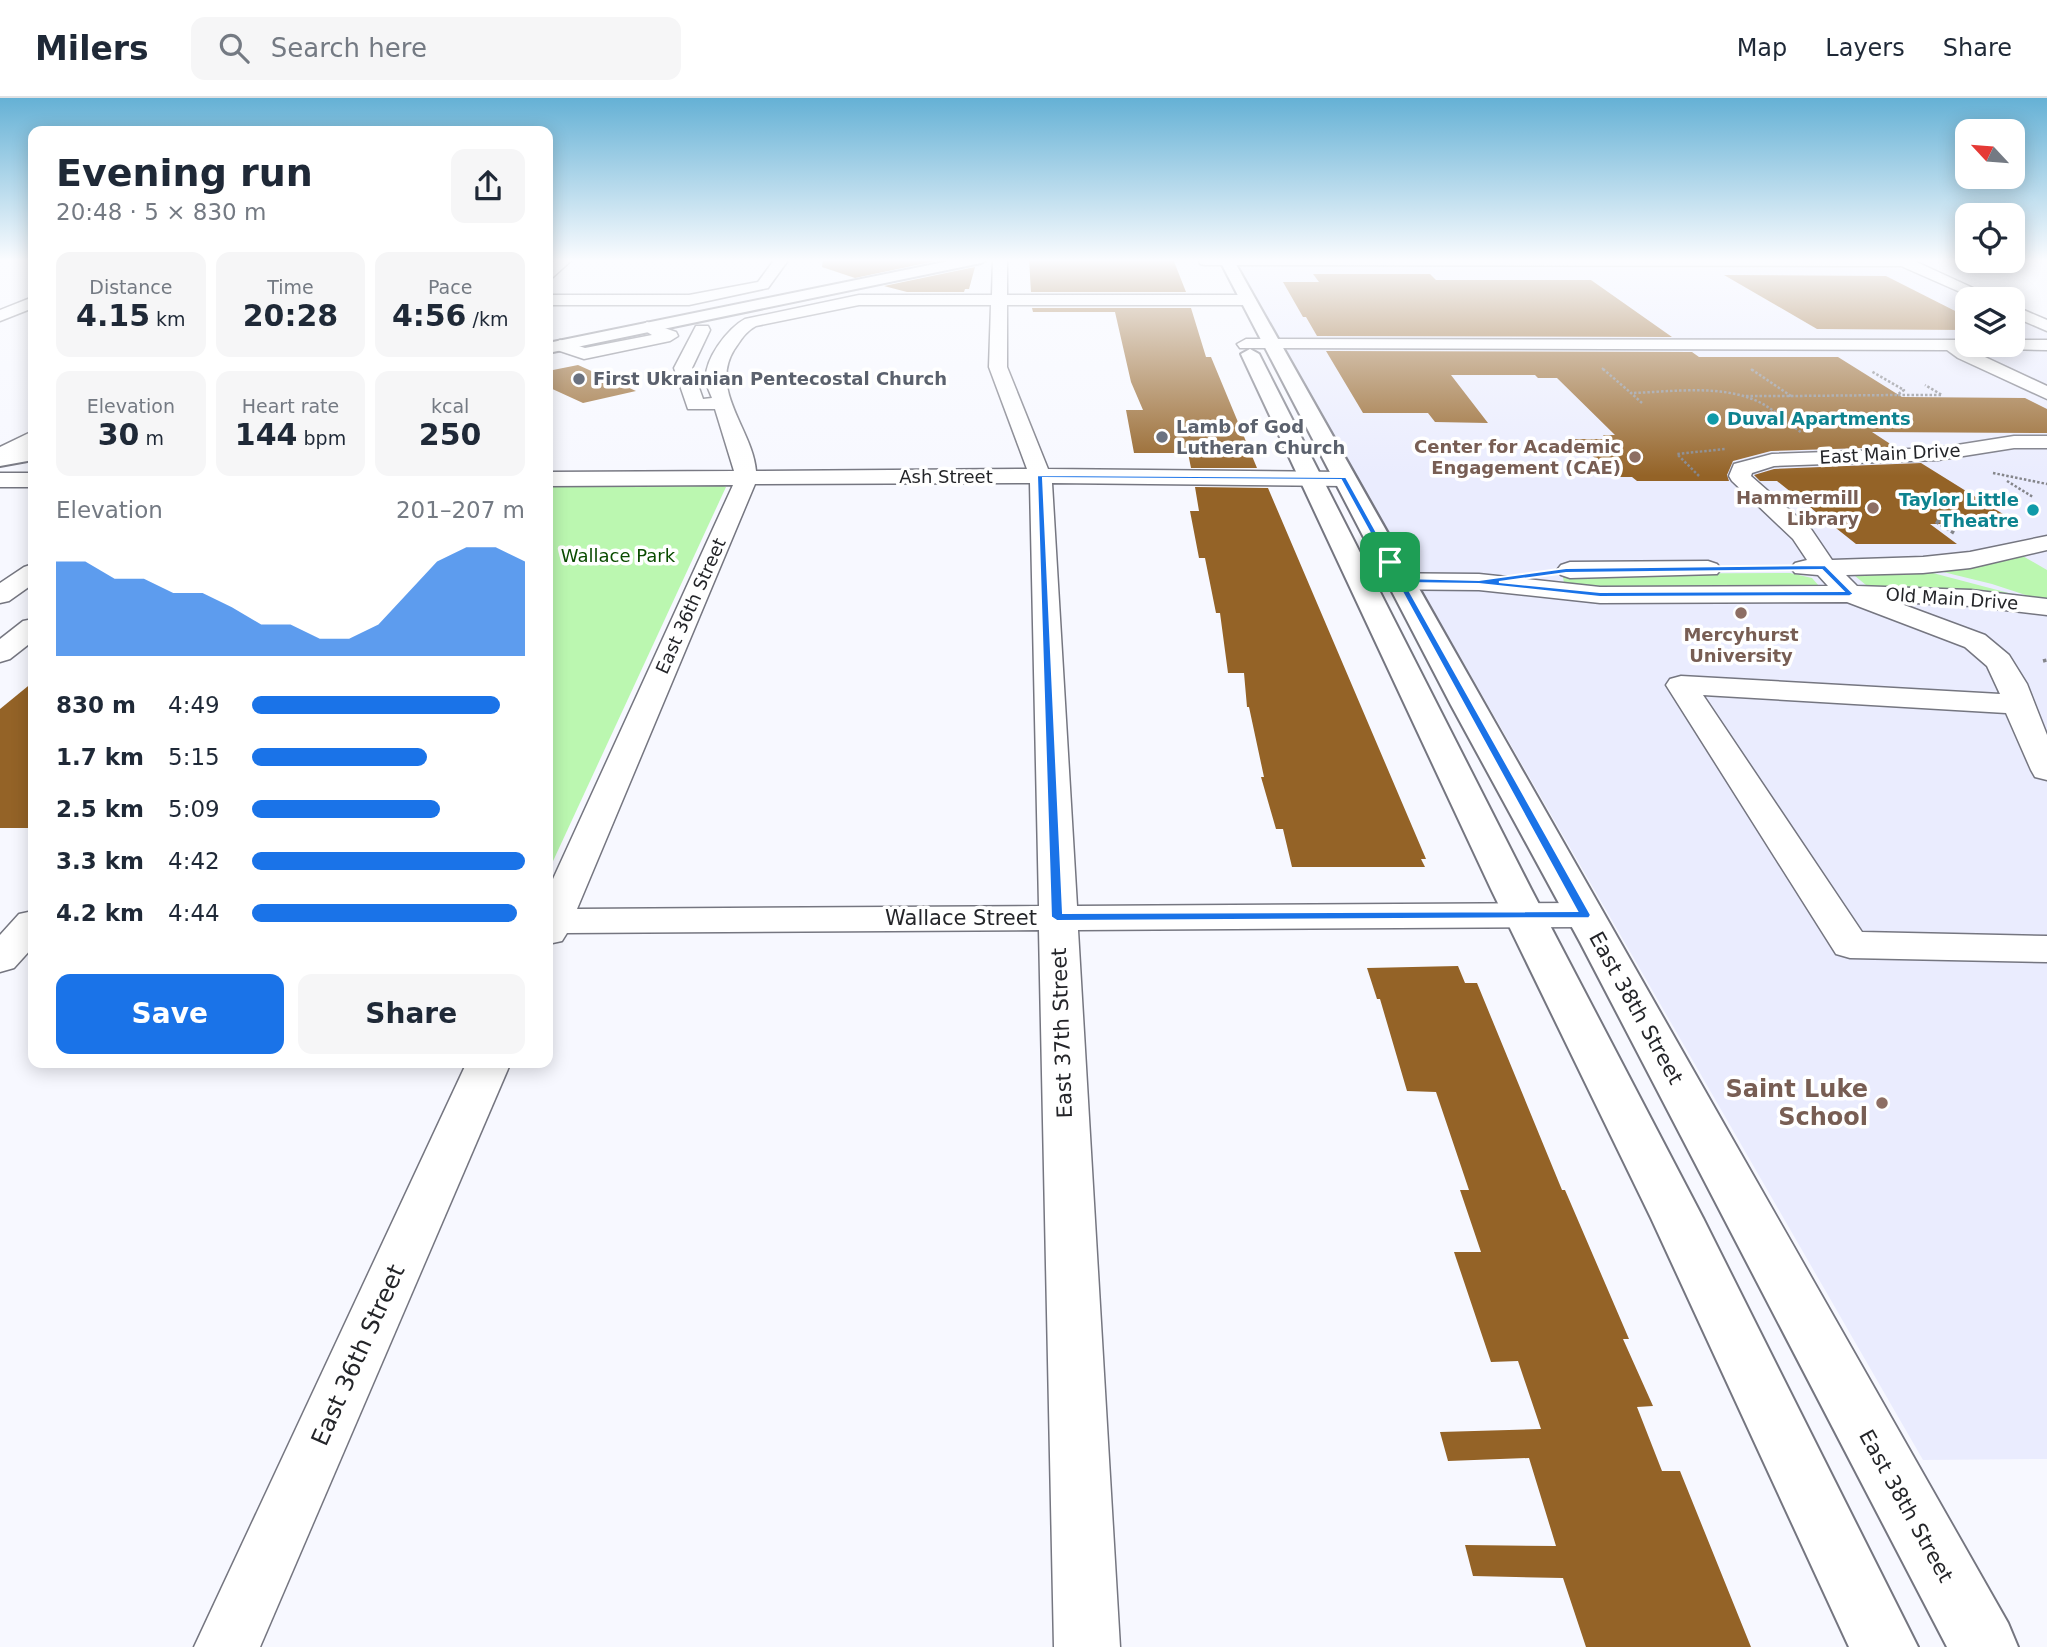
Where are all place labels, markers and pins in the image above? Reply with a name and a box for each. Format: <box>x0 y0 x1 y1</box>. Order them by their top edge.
place label: First Ukrainian Pentecostal Church <box>593 368 947 389</box>
marker: First Ukrainian Pentecostal Church <box>571 371 587 387</box>
place label: Duval Apartments <box>1727 408 1911 429</box>
marker: Duval Apartments <box>1705 411 1721 427</box>
place label: Lamb of God Lutheran Church <box>1176 416 1345 458</box>
marker: Lamb of God Lutheran Church <box>1154 429 1170 445</box>
place label: Center for Academic Engagement (CAE) <box>1414 436 1621 478</box>
marker: Center for Academic Engagement (CAE) <box>1627 449 1643 465</box>
place label: Hammermill Library <box>1736 487 1859 529</box>
place label: Taylor Little Theatre <box>1899 489 2019 531</box>
marker: Hammermill Library <box>1865 500 1881 516</box>
marker: Taylor Little Theatre <box>2025 502 2041 518</box>
pin <box>1360 532 1420 592</box>
marker: Mercyhurst University <box>1733 605 1749 621</box>
place label: Mercyhurst University <box>1683 624 1799 666</box>
place label: Saint Luke School <box>1725 1075 1868 1131</box>
marker: Saint Luke School <box>1874 1095 1890 1111</box>

